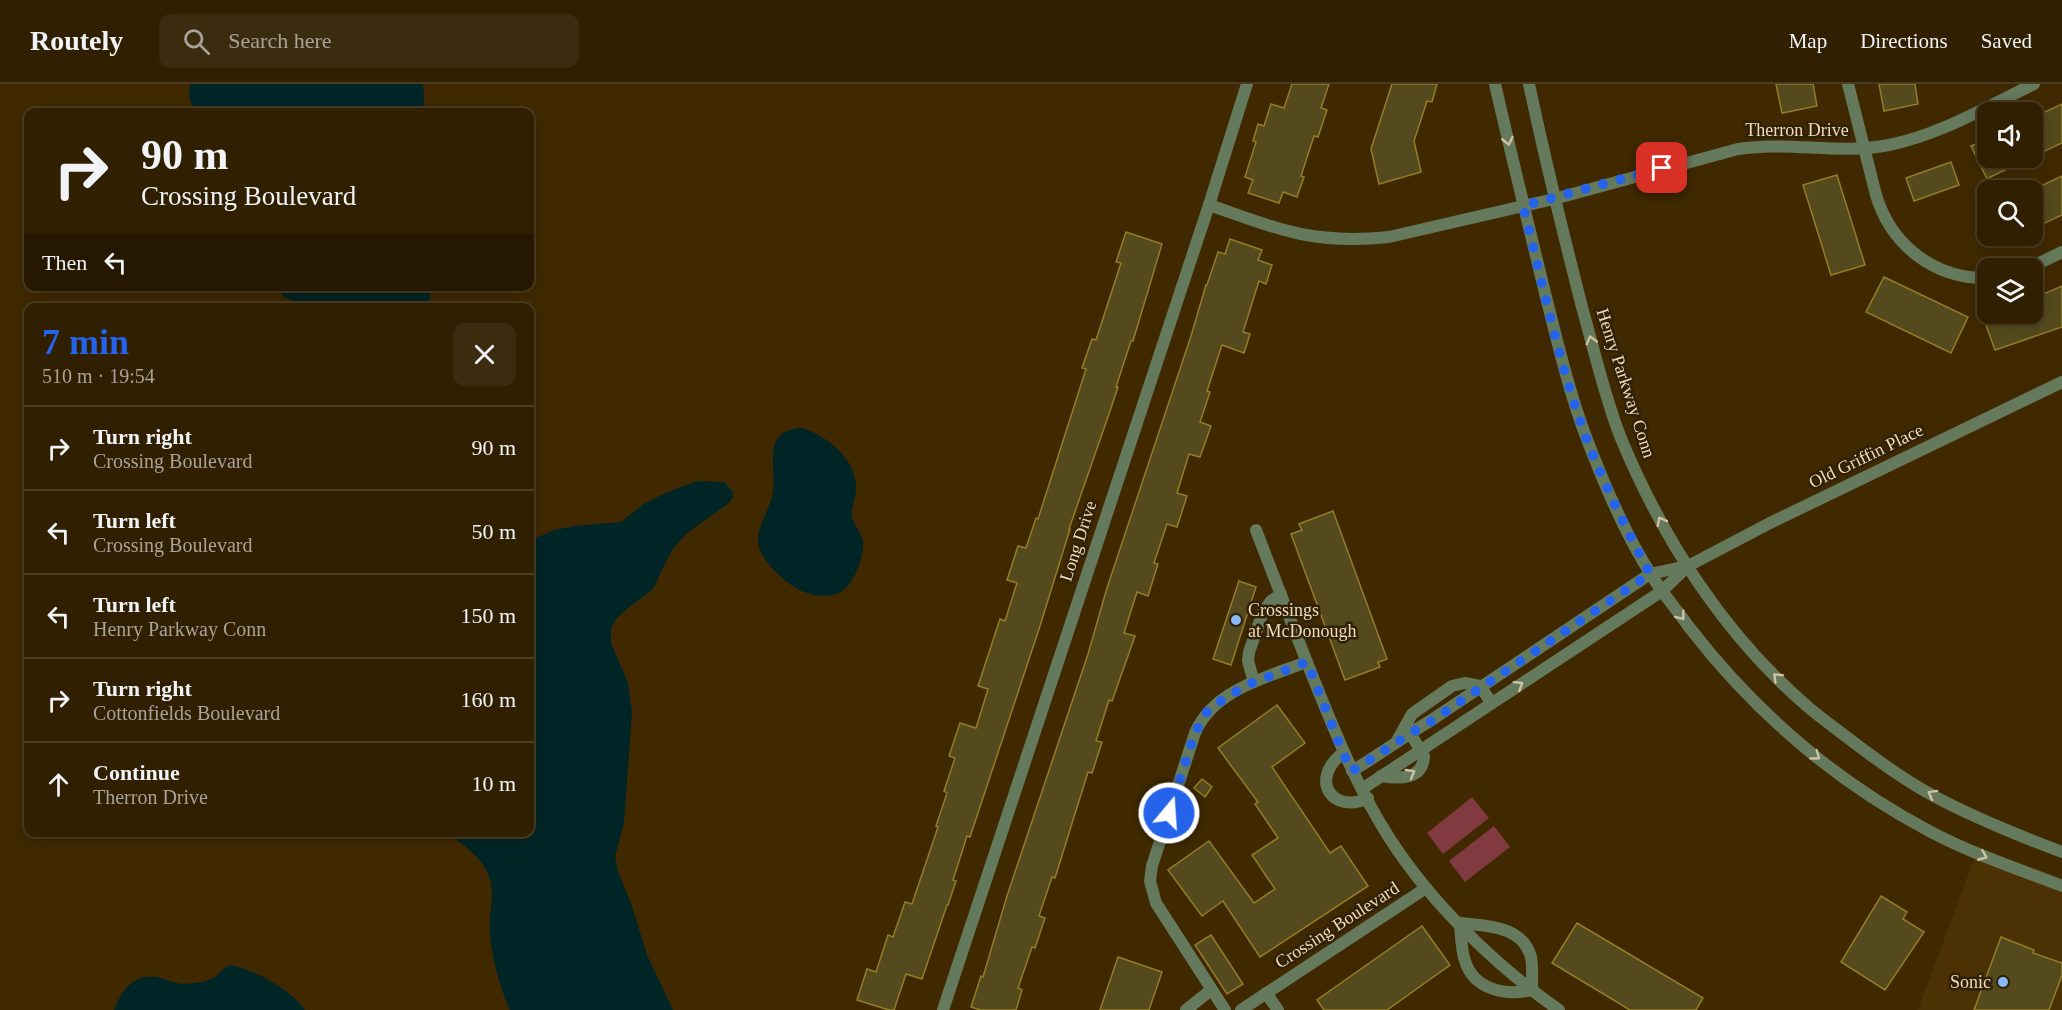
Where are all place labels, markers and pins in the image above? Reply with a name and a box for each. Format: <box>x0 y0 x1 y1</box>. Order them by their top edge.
pin <box>1636 142 1687 193</box>
place label: Crossings at McDonough <box>1248 600 1356 641</box>
marker: Crossings at McDonough <box>1229 613 1243 627</box>
place label: Sonic <box>1950 972 1991 992</box>
marker: Sonic <box>1996 975 2010 989</box>

